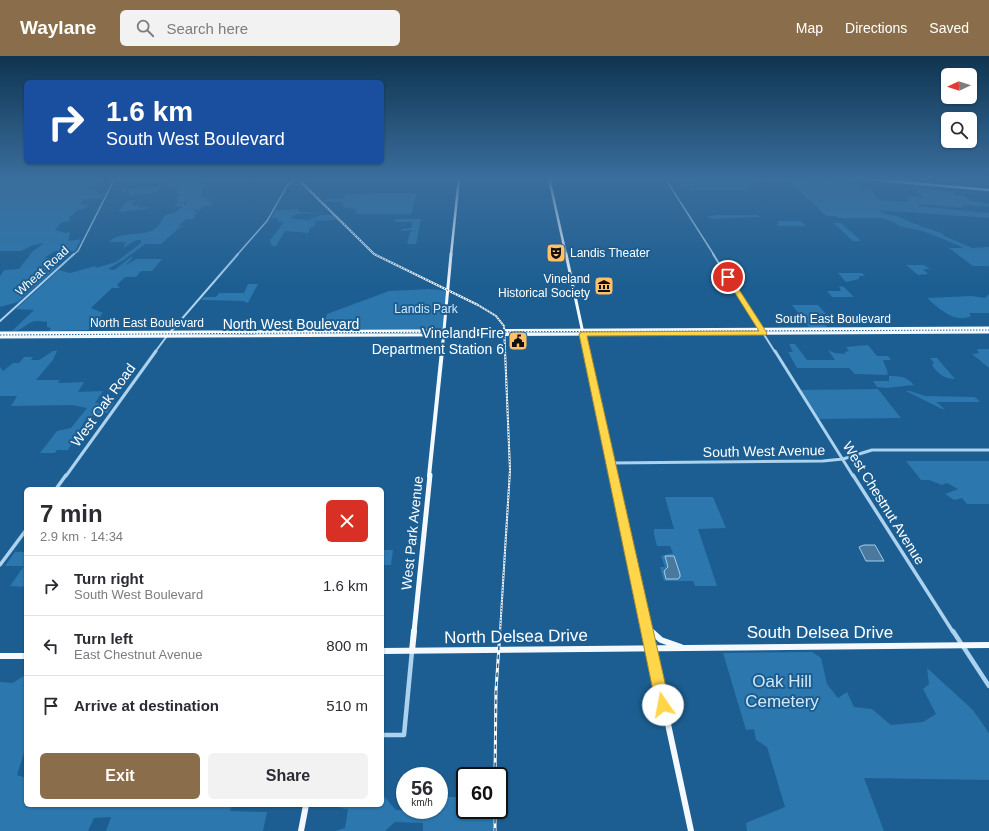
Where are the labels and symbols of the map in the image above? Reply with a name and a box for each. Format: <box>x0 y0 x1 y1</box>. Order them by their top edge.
north arrow <box>941 68 977 104</box>
theatre icon: Landis Theater <box>545 242 567 264</box>
street label: Wheat Road <box>13 243 71 299</box>
place label: Landis Theater <box>570 246 650 260</box>
pin <box>711 260 745 294</box>
place label: Vineland Historical Society <box>498 272 590 300</box>
museum icon: Vineland Historical Society <box>593 275 615 297</box>
park label: Landis Park <box>394 302 459 316</box>
street label: South East Boulevard <box>775 312 891 326</box>
street label: North East Boulevard <box>90 316 204 330</box>
street label: North West Boulevard <box>223 316 359 332</box>
place label: Vineland Fire Department Station 6 <box>372 325 504 357</box>
public building icon: Vineland Fire Department Station 6 <box>507 330 529 352</box>
street label: West Oak Road <box>68 360 138 450</box>
street label: West Chestnut Avenue <box>840 439 928 568</box>
street label: South West Avenue <box>703 442 826 460</box>
street label: West Park Avenue <box>398 475 426 591</box>
street label: South Delsea Drive <box>747 623 893 642</box>
street label: North Delsea Drive <box>444 626 588 647</box>
park label: Oak Hill Cemetery <box>745 672 819 711</box>
position arrow <box>642 684 684 726</box>
speed limit sign: 60 <box>456 767 508 819</box>

